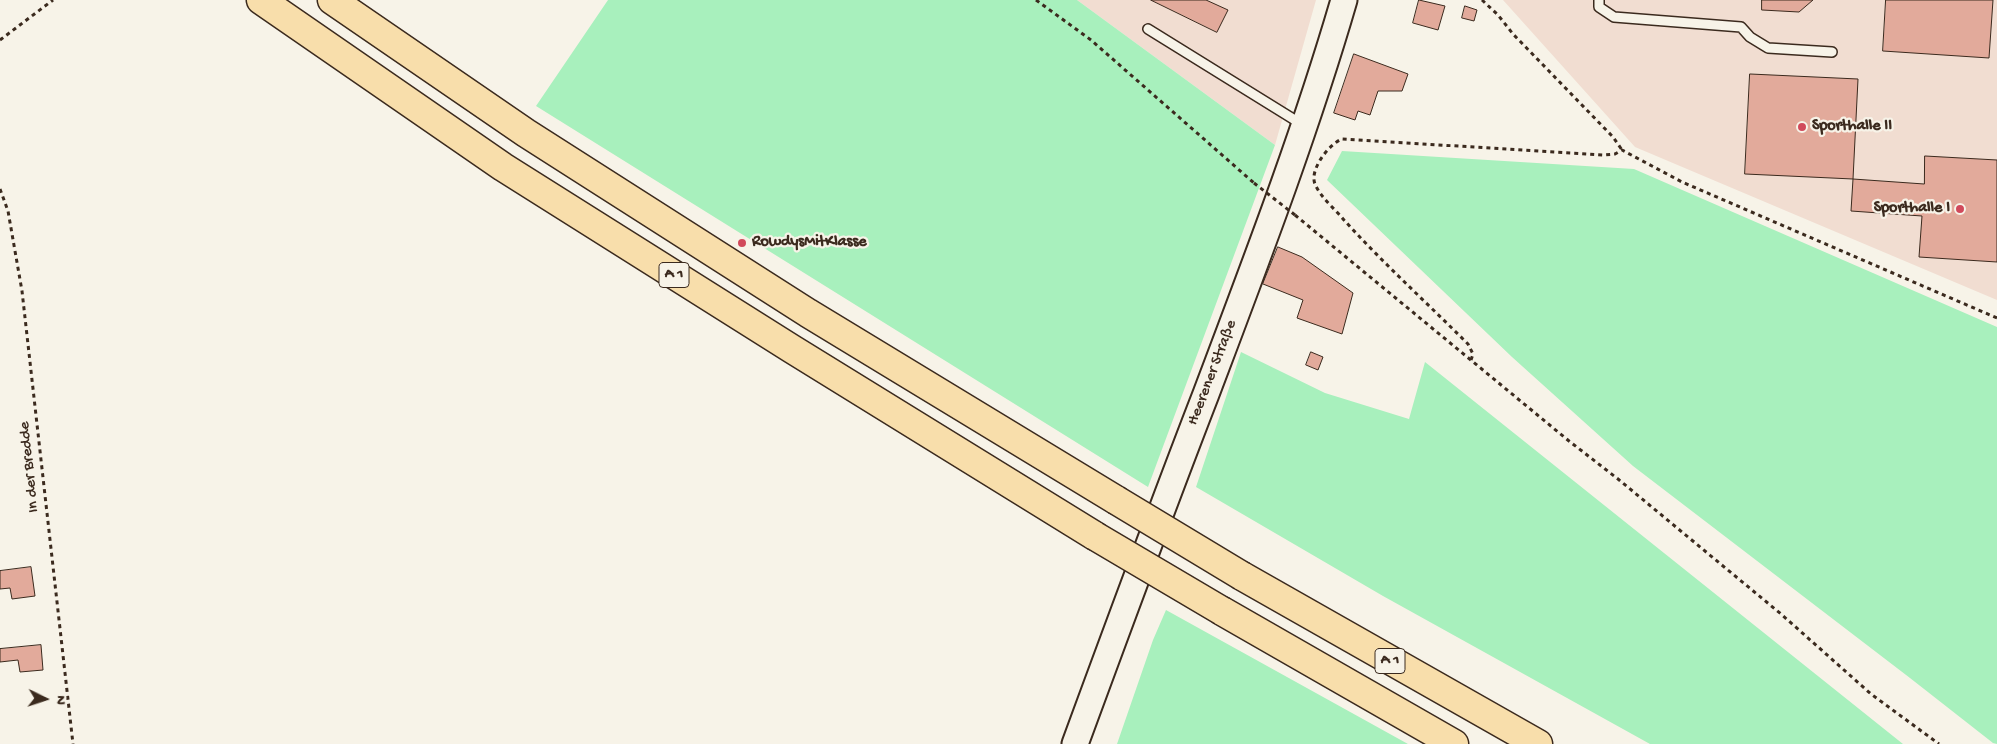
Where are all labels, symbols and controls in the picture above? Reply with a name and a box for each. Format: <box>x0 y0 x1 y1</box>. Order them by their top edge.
place label: Sporthalle II <box>1812 117 1892 137</box>
marker: Sporthalle II <box>1796 121 1808 133</box>
place label: Sporthalle I <box>1874 199 1950 219</box>
marker: Sporthalle I <box>1954 203 1966 215</box>
place label: RowdysMitKlasse <box>752 233 867 253</box>
marker: RowdysMitKlasse <box>736 237 748 249</box>
road number: A 1 <box>659 262 689 288</box>
street label: Heerener Straße <box>1184 318 1242 428</box>
street label: In der Bredde <box>16 421 44 513</box>
road number: A 1 <box>1375 648 1405 674</box>
north arrow <box>20 674 70 724</box>
text: N <box>52 695 69 705</box>

